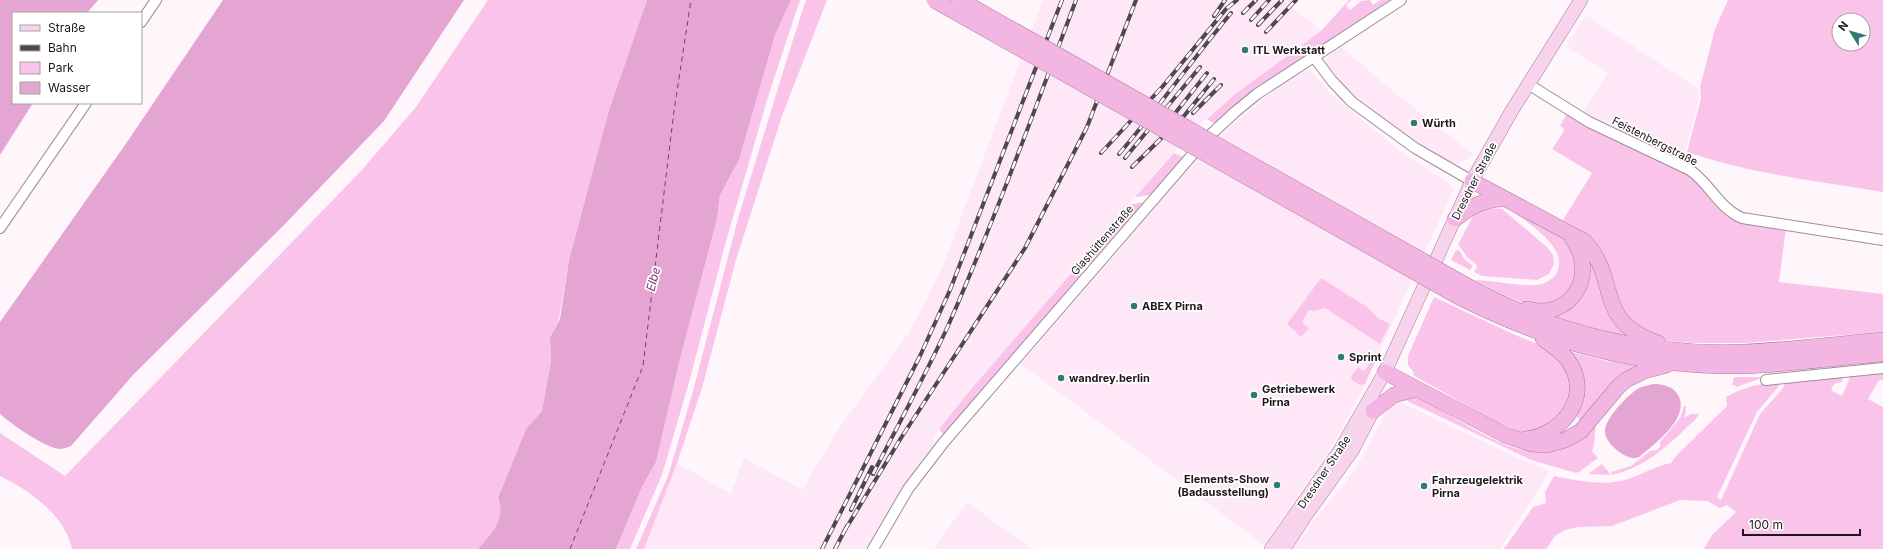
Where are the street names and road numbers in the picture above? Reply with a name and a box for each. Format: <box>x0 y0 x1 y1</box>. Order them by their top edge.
street label: Feistenbergstraße <box>1610 113 1700 169</box>
street label: Dresdner Straße <box>1448 140 1500 222</box>
street label: Glashüttenstraße <box>1068 202 1136 278</box>
street label: Dresdner Straße <box>1294 433 1354 511</box>

